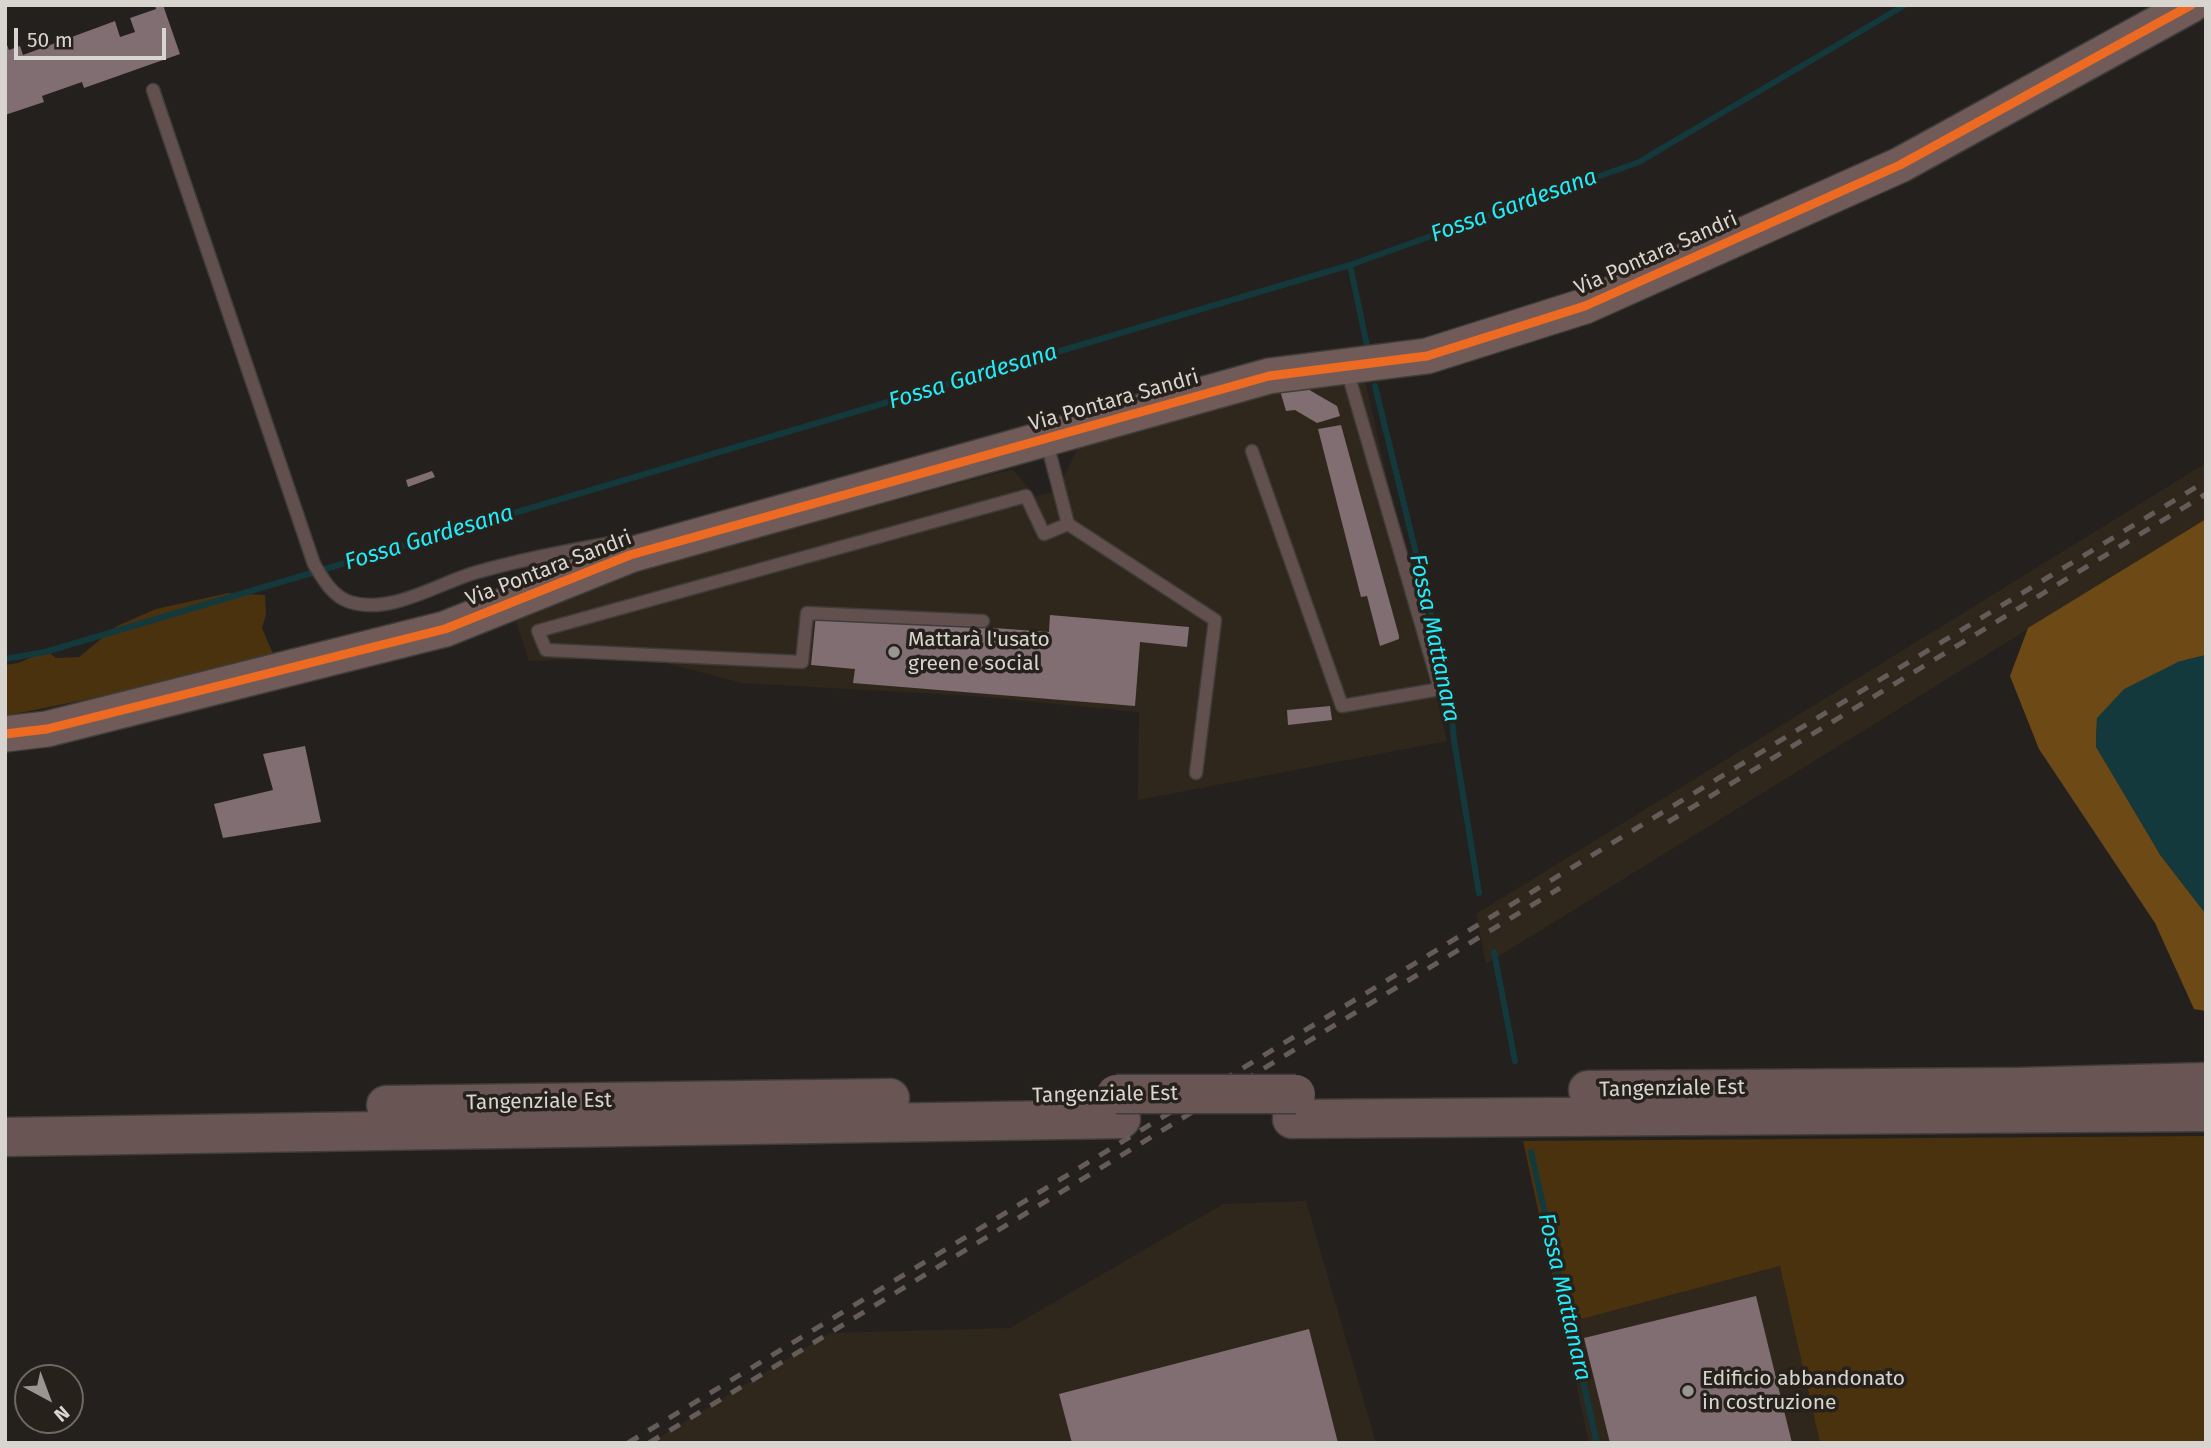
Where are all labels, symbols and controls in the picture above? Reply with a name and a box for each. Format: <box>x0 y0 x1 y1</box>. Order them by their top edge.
scale bar <box>18 14 170 58</box>
text: 50 m <box>27 27 73 53</box>
water label: Fossa Gardesana <box>1427 163 1601 249</box>
street label: Via Pontara Sandri <box>1571 207 1741 301</box>
water label: Fossa Gardesana <box>885 338 1061 416</box>
street label: Via Pontara Sandri <box>1026 365 1202 437</box>
water label: Fossa Gardesana <box>341 499 517 577</box>
street label: Via Pontara Sandri <box>462 526 636 612</box>
water label: Fossa Mattanara <box>1403 551 1465 725</box>
place label: Mattarà l'usato green e social <box>908 627 1050 677</box>
marker: Mattarà l'usato green e social <box>886 644 902 660</box>
street label: Tangenziale Est <box>1599 1075 1745 1103</box>
street label: Tangenziale Est <box>1032 1081 1178 1109</box>
street label: Tangenziale Est <box>466 1088 612 1116</box>
water label: Fossa Mattanara <box>1531 1211 1597 1383</box>
north arrow <box>14 1364 84 1434</box>
place label: Edificio abbandonato in costruzione <box>1702 1366 1905 1416</box>
marker: Edificio abbandonato in costruzione <box>1680 1383 1696 1399</box>
text: N <box>49 1401 74 1427</box>

